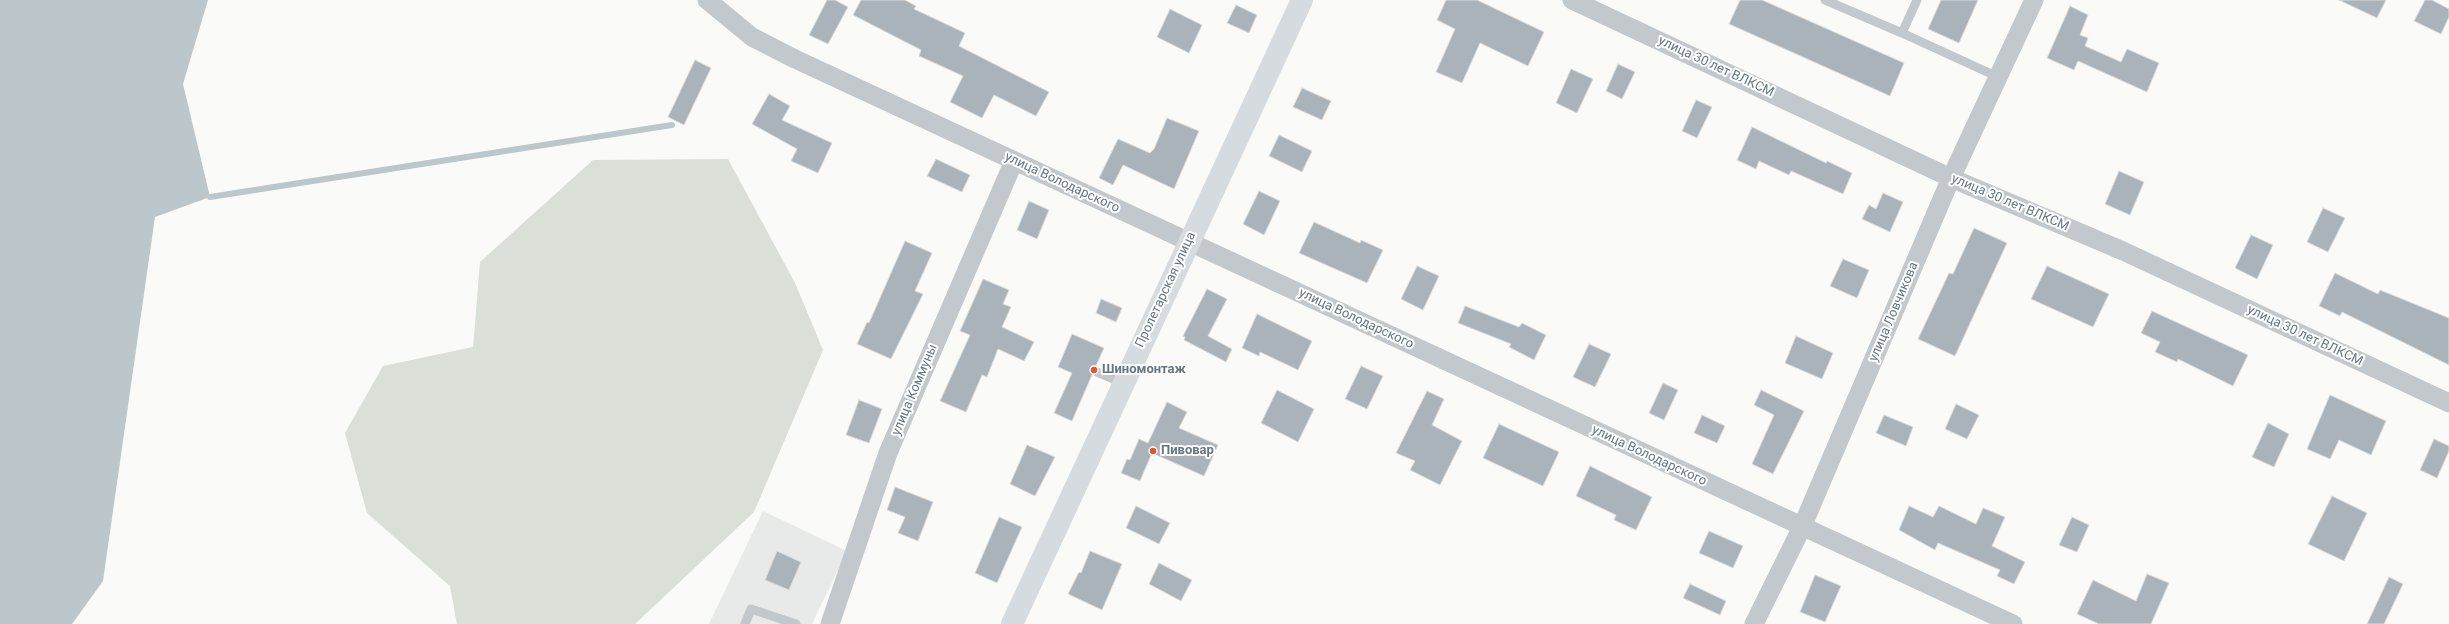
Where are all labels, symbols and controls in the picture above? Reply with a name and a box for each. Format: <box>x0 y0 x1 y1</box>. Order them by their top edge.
street label: улица 30 лет ВЛКСМ <box>1656 33 1776 101</box>
street label: улица Володарского <box>1002 150 1122 216</box>
street label: улица 30 лет ВЛКСМ <box>1949 171 2071 235</box>
street label: Пролетарская улица <box>1132 230 1200 350</box>
street label: улица Ловчикова <box>1866 260 1922 364</box>
street label: улица Володарского <box>1296 286 1416 352</box>
street label: улица 30 лет ВЛКСМ <box>2245 302 2365 370</box>
street label: улица Коммуны <box>889 342 941 438</box>
place label: Шиномонтаж <box>1102 362 1186 378</box>
marker: Шиномонтаж <box>1089 365 1099 375</box>
street label: улица Володарского <box>1589 423 1709 489</box>
place label: Пивовар <box>1161 443 1214 459</box>
marker: Пивовар <box>1148 446 1158 456</box>

